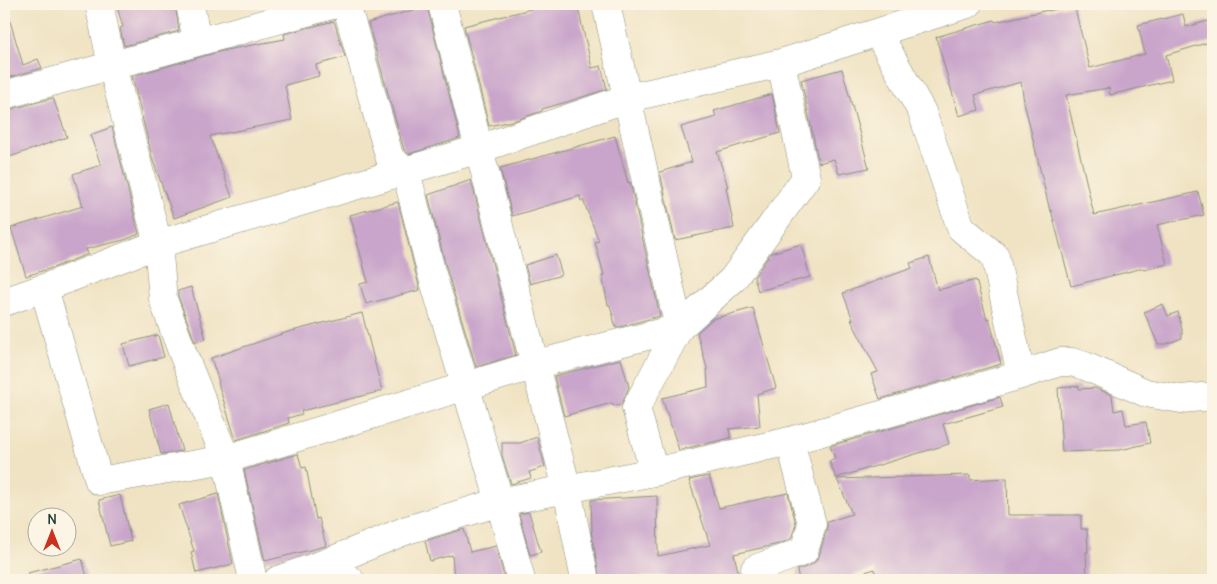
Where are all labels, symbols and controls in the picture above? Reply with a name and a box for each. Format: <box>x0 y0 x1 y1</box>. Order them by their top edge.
north arrow <box>28 506 78 556</box>
text: N <box>47 510 57 528</box>

